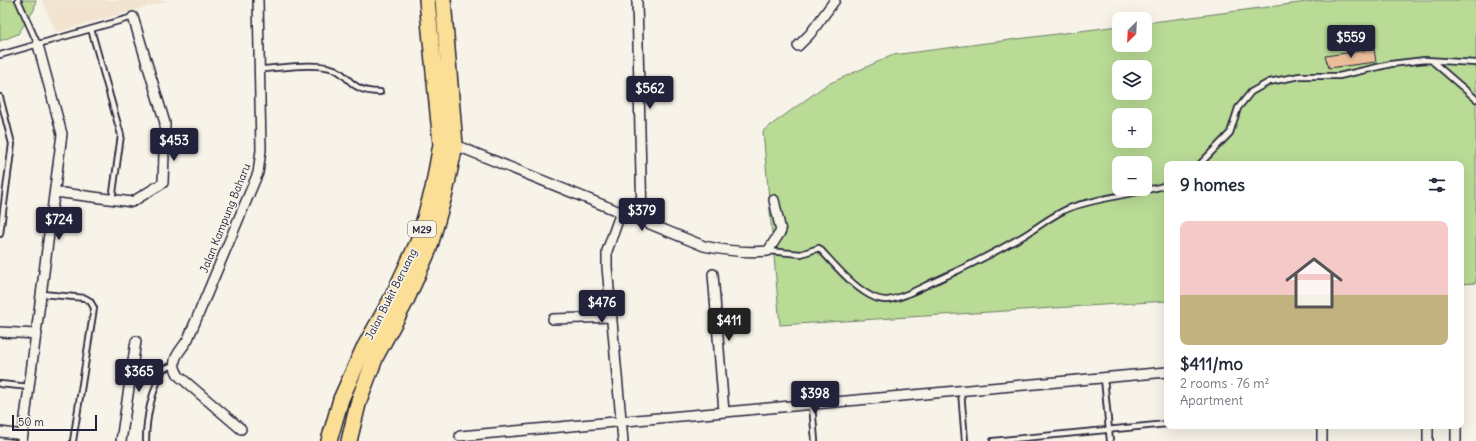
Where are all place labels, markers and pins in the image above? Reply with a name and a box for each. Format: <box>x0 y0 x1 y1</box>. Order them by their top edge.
pin: $559 <box>1327 25 1375 59</box>
pin: $562 <box>626 76 674 110</box>
pin: $453 <box>150 128 198 162</box>
pin: $379 <box>618 198 666 232</box>
pin: $724 <box>35 207 83 241</box>
pin: $476 <box>578 290 626 324</box>
pin: $411 <box>705 308 753 342</box>
pin: $365 <box>115 359 163 393</box>
pin: $398 <box>791 381 839 415</box>

